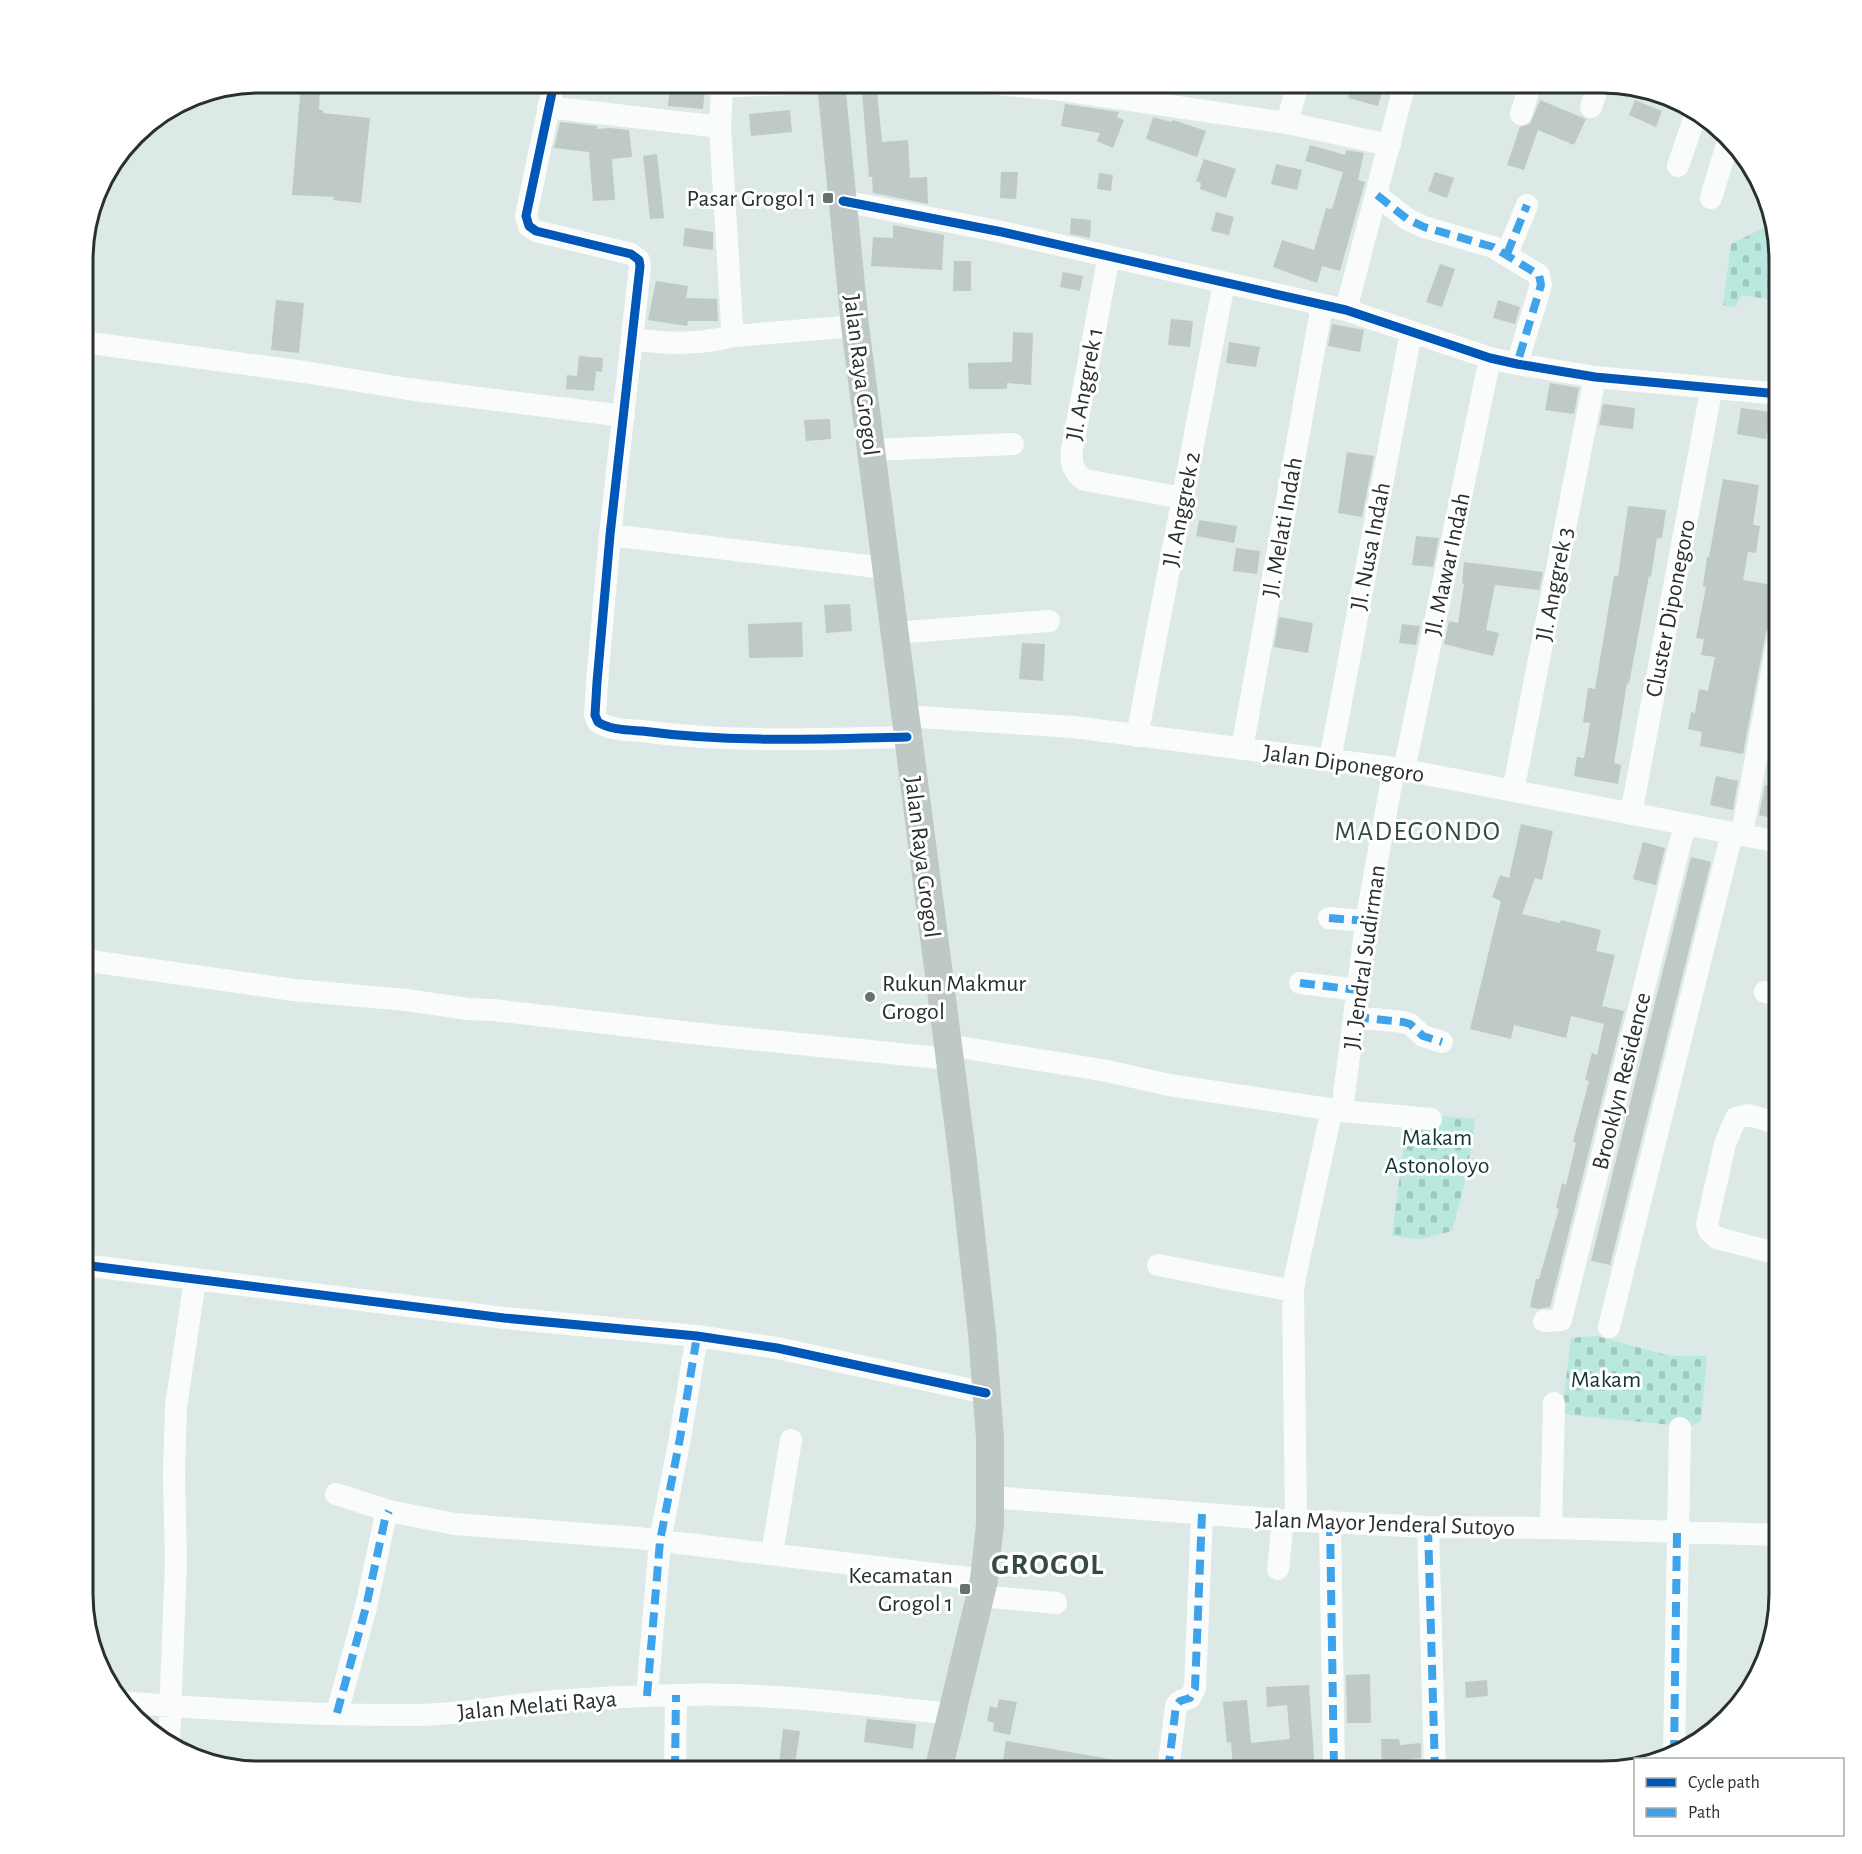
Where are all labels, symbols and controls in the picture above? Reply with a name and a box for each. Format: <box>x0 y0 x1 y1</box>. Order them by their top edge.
place label: Pasar Grogol 1 <box>687 187 816 211</box>
marker: Pasar Grogol 1 <box>821 191 835 205</box>
street label: Jalan Raya Grogol <box>839 293 883 457</box>
street label: Jl. Anggrek 1 <box>1062 326 1108 442</box>
street label: Jl. Anggrek 2 <box>1159 450 1205 569</box>
street label: Jl. Melati Indah <box>1259 456 1307 599</box>
street label: Jl. Nusa Indah <box>1347 480 1395 612</box>
street label: Jl. Mawar Indah <box>1421 491 1475 638</box>
street label: Cluster Diponegoro <box>1642 517 1700 699</box>
street label: Jl. Anggrek 3 <box>1532 525 1578 643</box>
street label: Jalan Diponegoro <box>1262 741 1426 787</box>
street label: Jalan Raya Grogol <box>900 775 944 939</box>
district label: MADEGONDO <box>1335 818 1501 845</box>
street label: Jl. Jendral Sudirman <box>1340 863 1390 1051</box>
place label: Rukun Makmur Grogol <box>882 972 1026 1024</box>
marker: Rukun Makmur Grogol <box>863 990 877 1004</box>
street label: Brooklyn Residence <box>1588 990 1656 1172</box>
park label: Makam Astonoloyo <box>1385 1126 1489 1178</box>
park label: Makam <box>1571 1368 1641 1392</box>
street label: Jalan Mayor Jenderal Sutoyo <box>1255 1507 1515 1541</box>
district label: GROGOL <box>991 1550 1105 1580</box>
place label: Kecamatan Grogol 1 <box>848 1564 953 1616</box>
marker: Kecamatan Grogol 1 <box>958 1582 972 1596</box>
street label: Jalan Melati Raya <box>456 1687 618 1725</box>
legend <box>1634 1758 1844 1836</box>
text: Cycle path <box>1688 1774 1760 1792</box>
text: Path <box>1688 1804 1720 1822</box>

